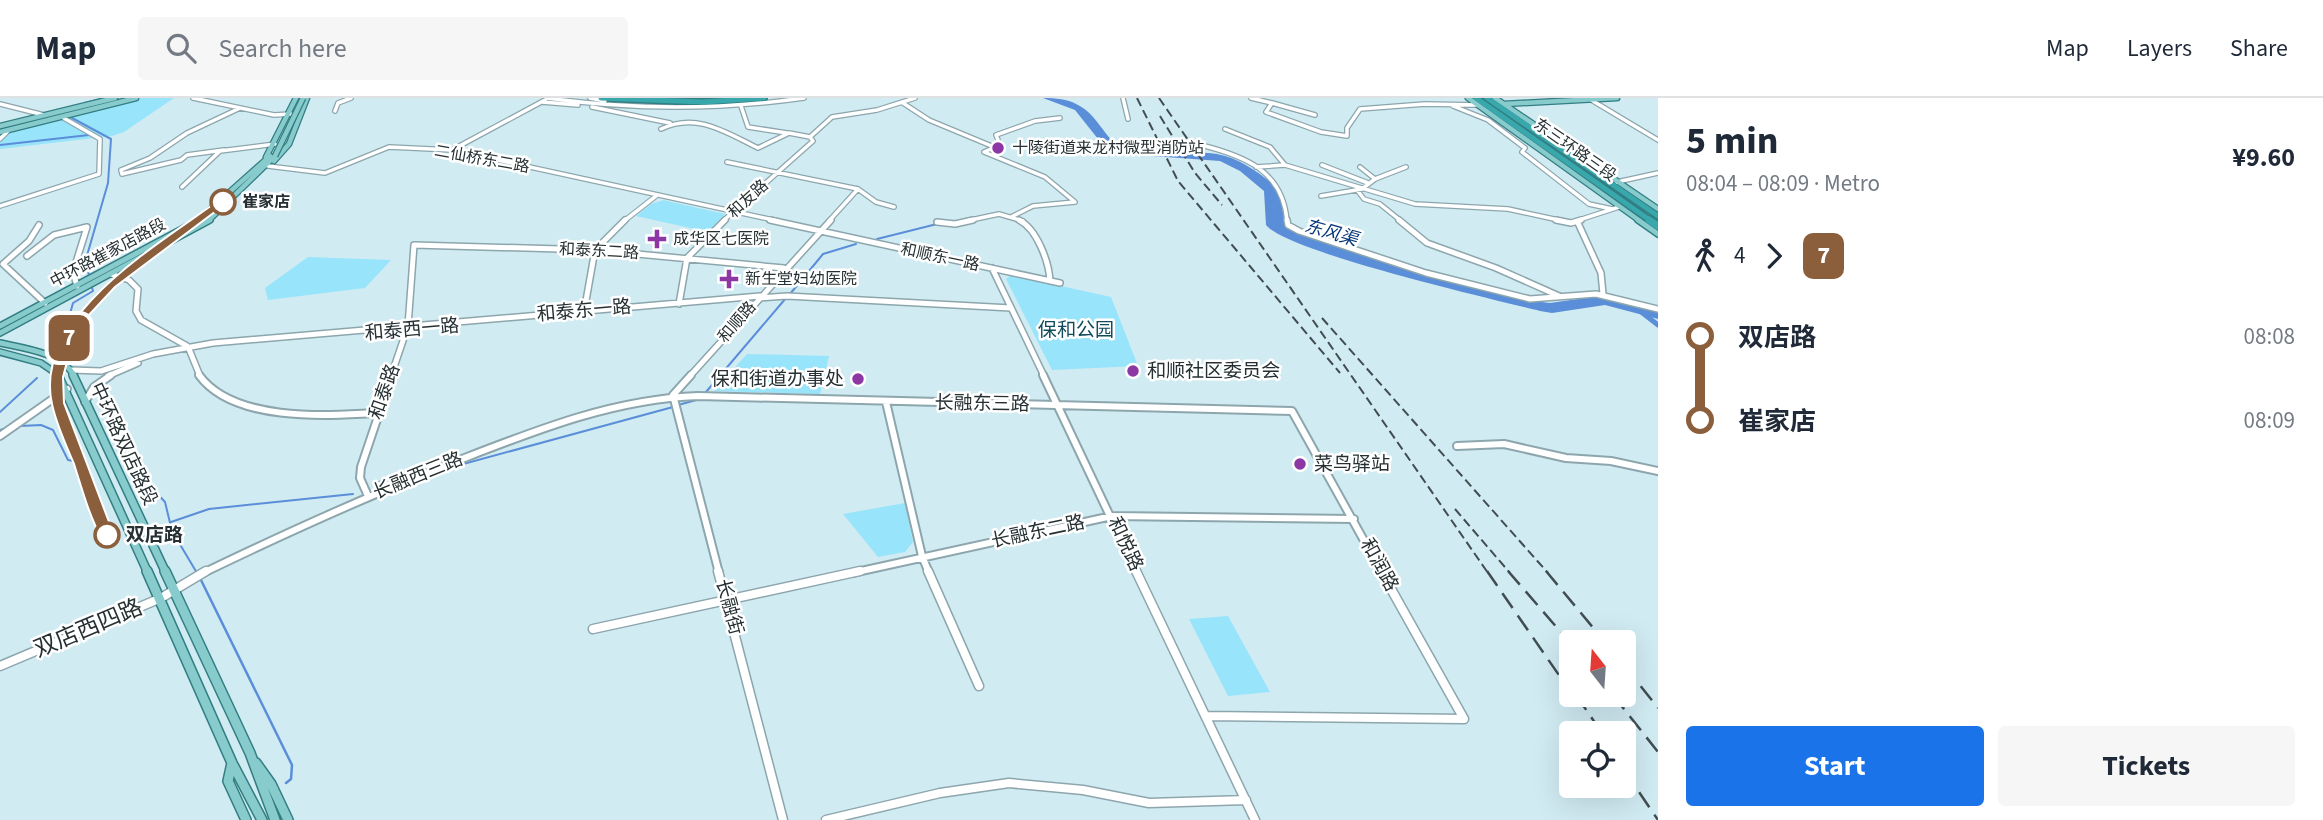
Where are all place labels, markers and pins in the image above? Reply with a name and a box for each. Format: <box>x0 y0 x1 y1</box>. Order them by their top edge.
place label: 十陵街道来龙村微型消防站 <box>1012 137 1204 159</box>
marker: 十陵街道来龙村微型消防站 <box>990 140 1006 156</box>
marker: 崔家店 <box>210 189 236 215</box>
place label: 崔家店 <box>242 191 290 213</box>
place label: 成华区七医院 <box>673 228 769 250</box>
marker: 成华区七医院 <box>647 229 667 249</box>
place label: 新生堂妇幼医院 <box>745 268 857 290</box>
marker: 新生堂妇幼医院 <box>719 269 739 289</box>
place label: 和顺社区委员会 <box>1147 358 1280 385</box>
marker: 和顺社区委员会 <box>1125 363 1141 379</box>
place label: 保和街道办事处 <box>711 366 844 393</box>
marker: 保和街道办事处 <box>850 371 866 387</box>
place label: 菜鸟驿站 <box>1314 451 1390 478</box>
marker: 菜鸟驿站 <box>1292 456 1308 472</box>
marker: 双店路 <box>94 522 120 548</box>
place label: 双店路 <box>126 522 183 549</box>

